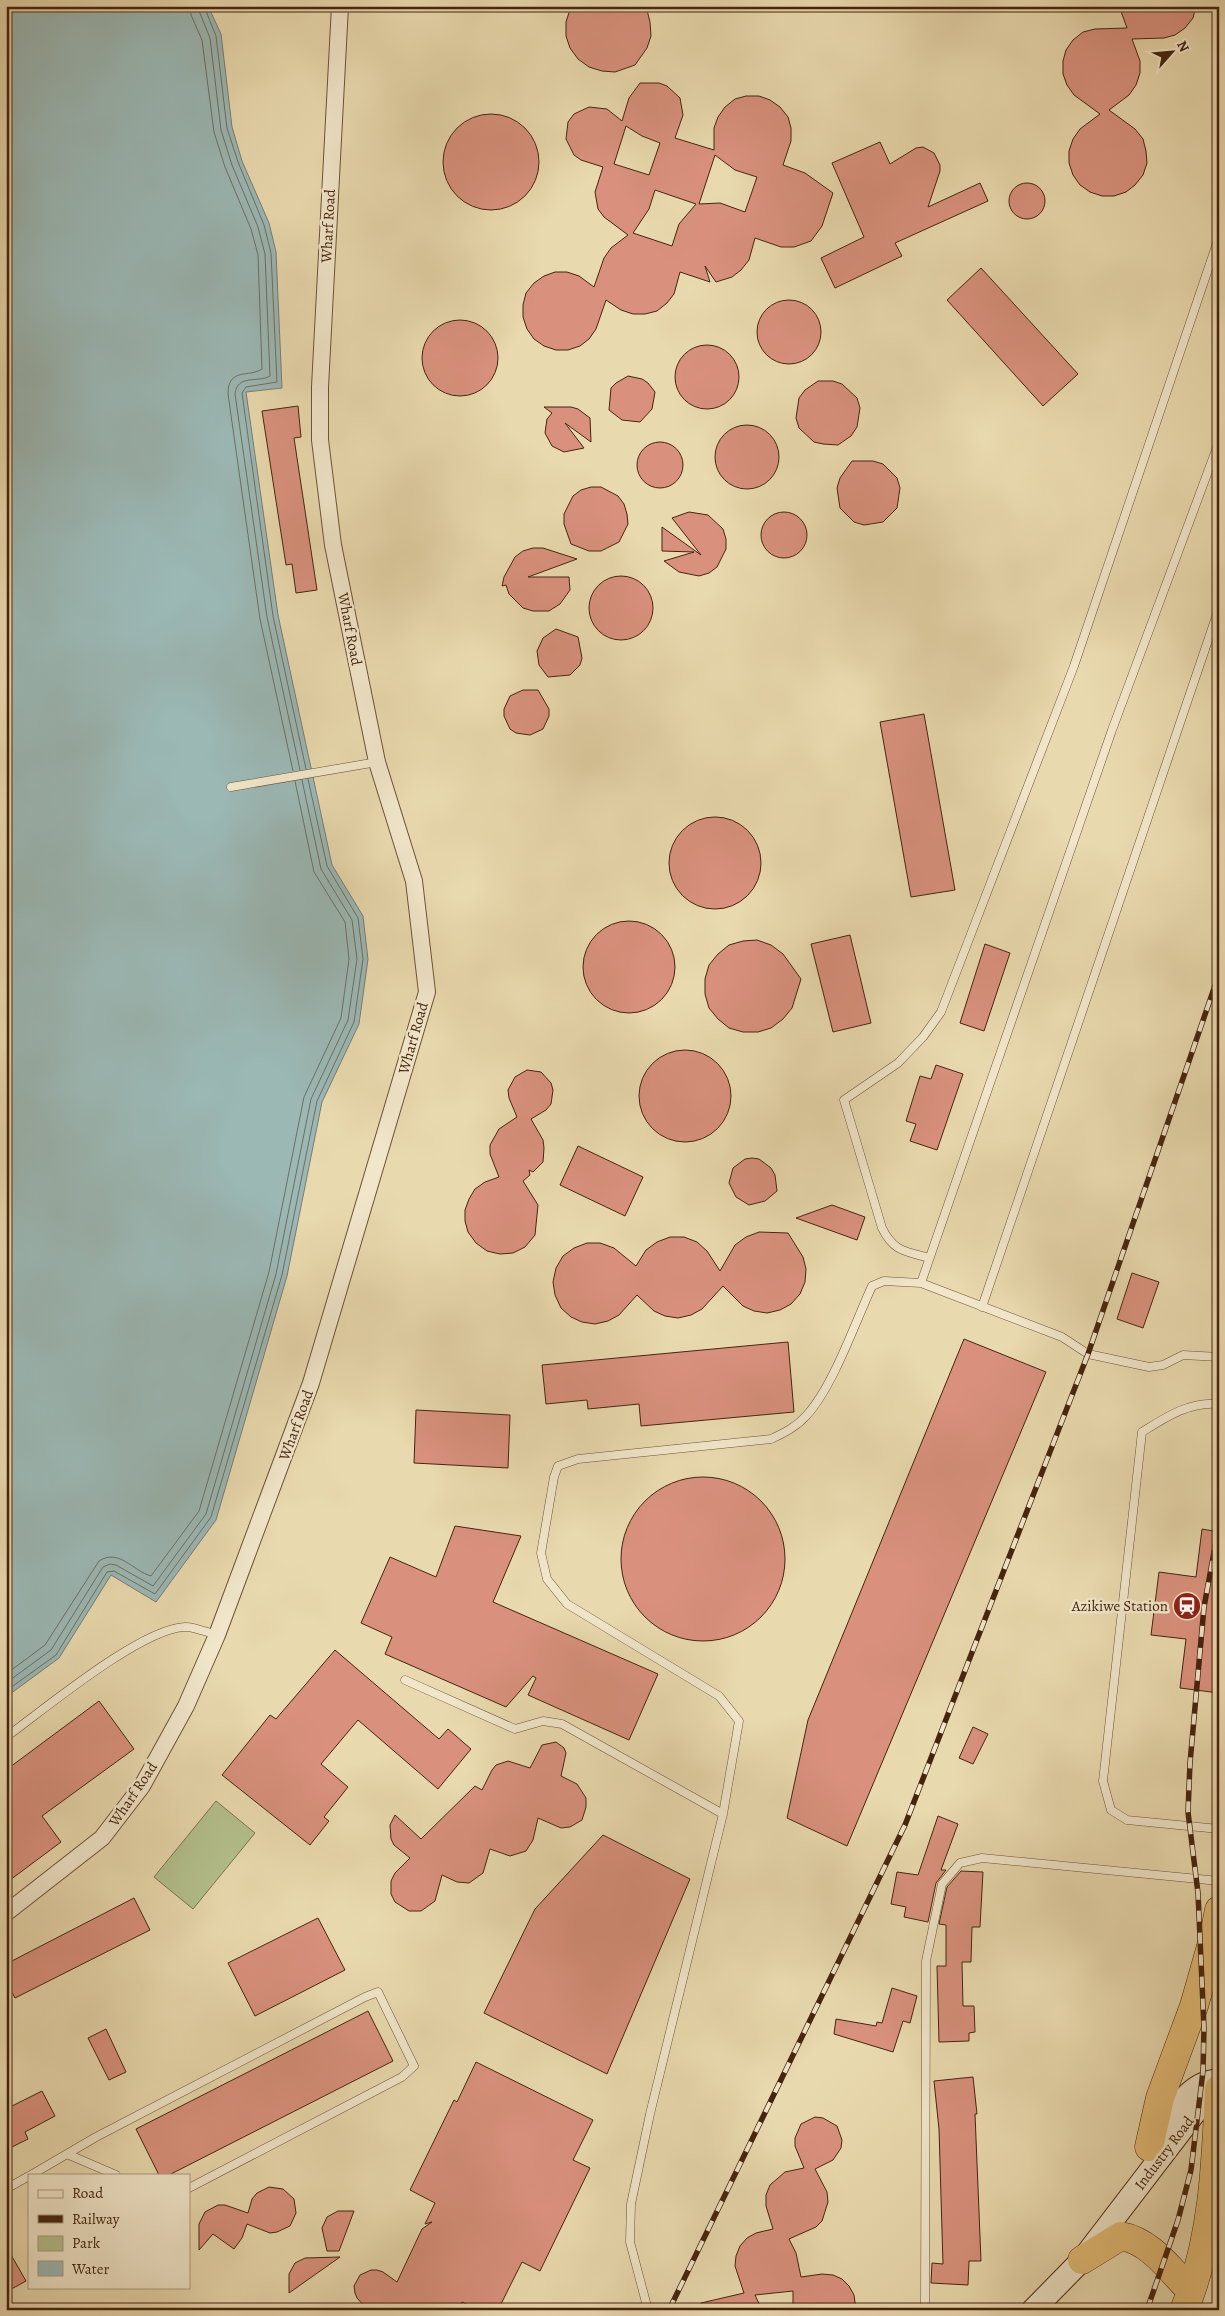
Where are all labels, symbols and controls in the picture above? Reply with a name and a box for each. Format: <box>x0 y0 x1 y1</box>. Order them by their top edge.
north arrow <box>1148 28 1198 78</box>
text: N <box>1172 37 1194 55</box>
street label: Wharf Road <box>316 188 340 264</box>
street label: Wharf Road <box>333 590 367 668</box>
street label: Wharf Road <box>393 999 433 1077</box>
street label: Wharf Road <box>274 1386 318 1464</box>
station icon: Azikiwe Station <box>1172 1591 1202 1621</box>
place label: Azikiwe Station <box>1071 1596 1168 1616</box>
street label: Wharf Road <box>104 1757 162 1831</box>
street label: Industry Road <box>1130 2111 1199 2194</box>
legend <box>28 2174 190 2288</box>
text: Road <box>72 2183 104 2203</box>
text: Railway <box>72 2209 120 2229</box>
text: Park <box>72 2233 101 2253</box>
text: Water <box>71 2259 109 2279</box>

